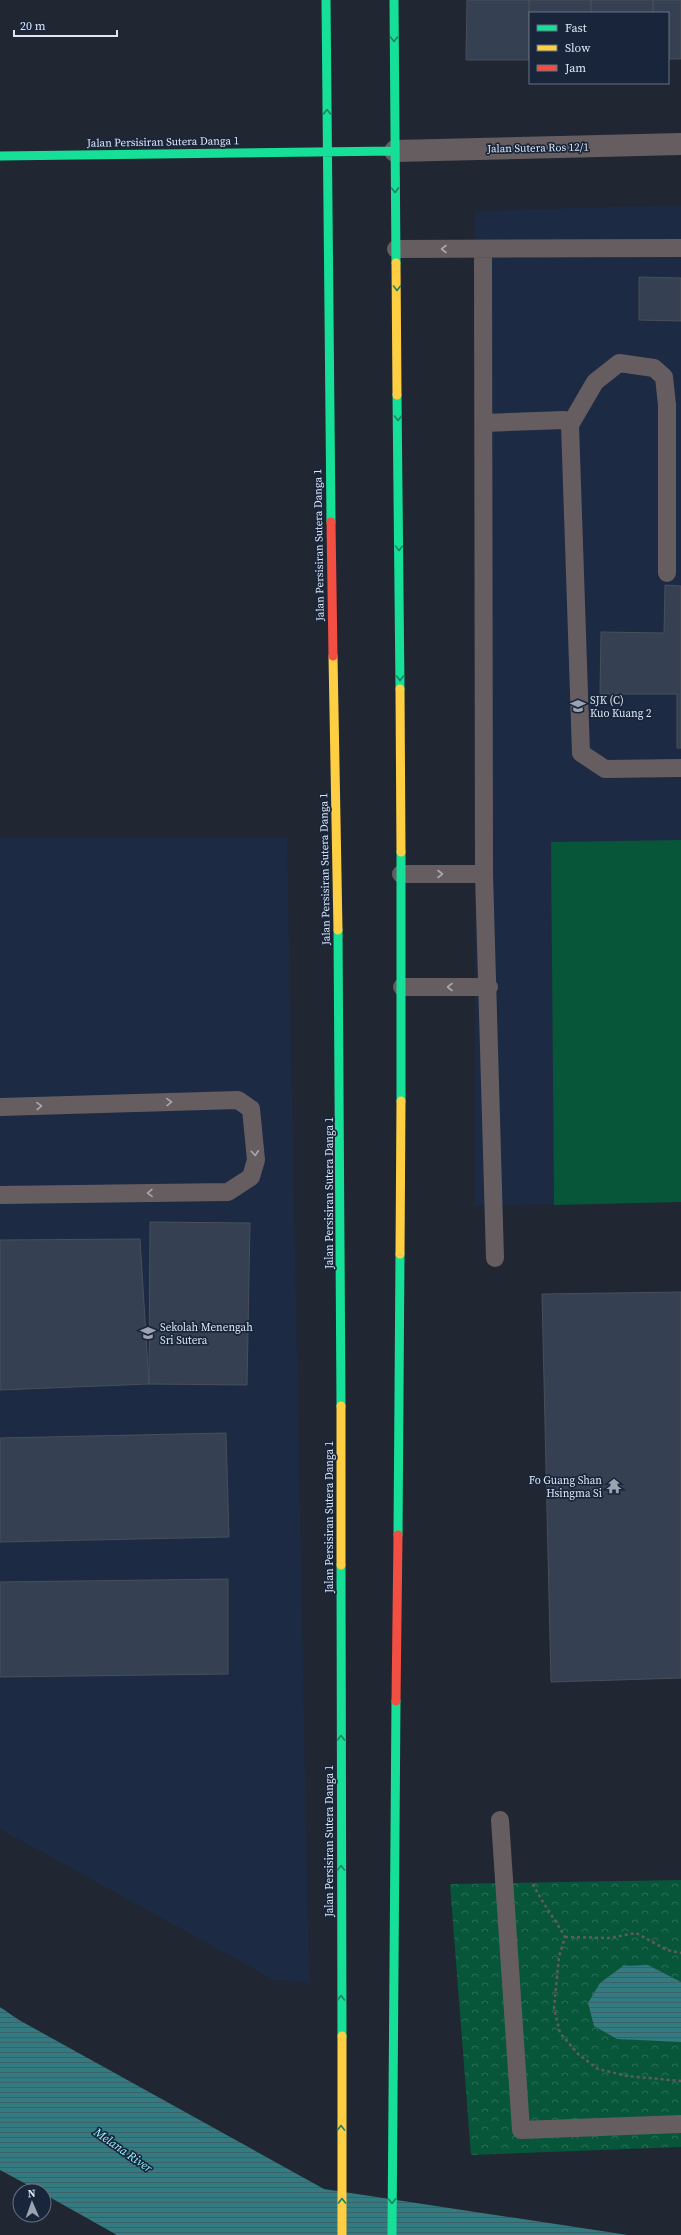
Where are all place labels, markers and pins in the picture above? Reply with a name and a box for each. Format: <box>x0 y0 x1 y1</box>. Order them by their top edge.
place label: SJK (C) Kuo Kuang 2 <box>590 693 652 721</box>
school or university icon: SJK (C) Kuo Kuang 2 <box>569 697 587 715</box>
place label: Sekolah Menengah Sri Sutera <box>160 1320 253 1348</box>
school or university icon: Sekolah Menengah Sri Sutera <box>139 1324 157 1342</box>
place label: Fo Guang Shan Hsingma Si <box>529 1473 602 1501</box>
temple icon: Fo Guang Shan Hsingma Si <box>605 1477 623 1495</box>

